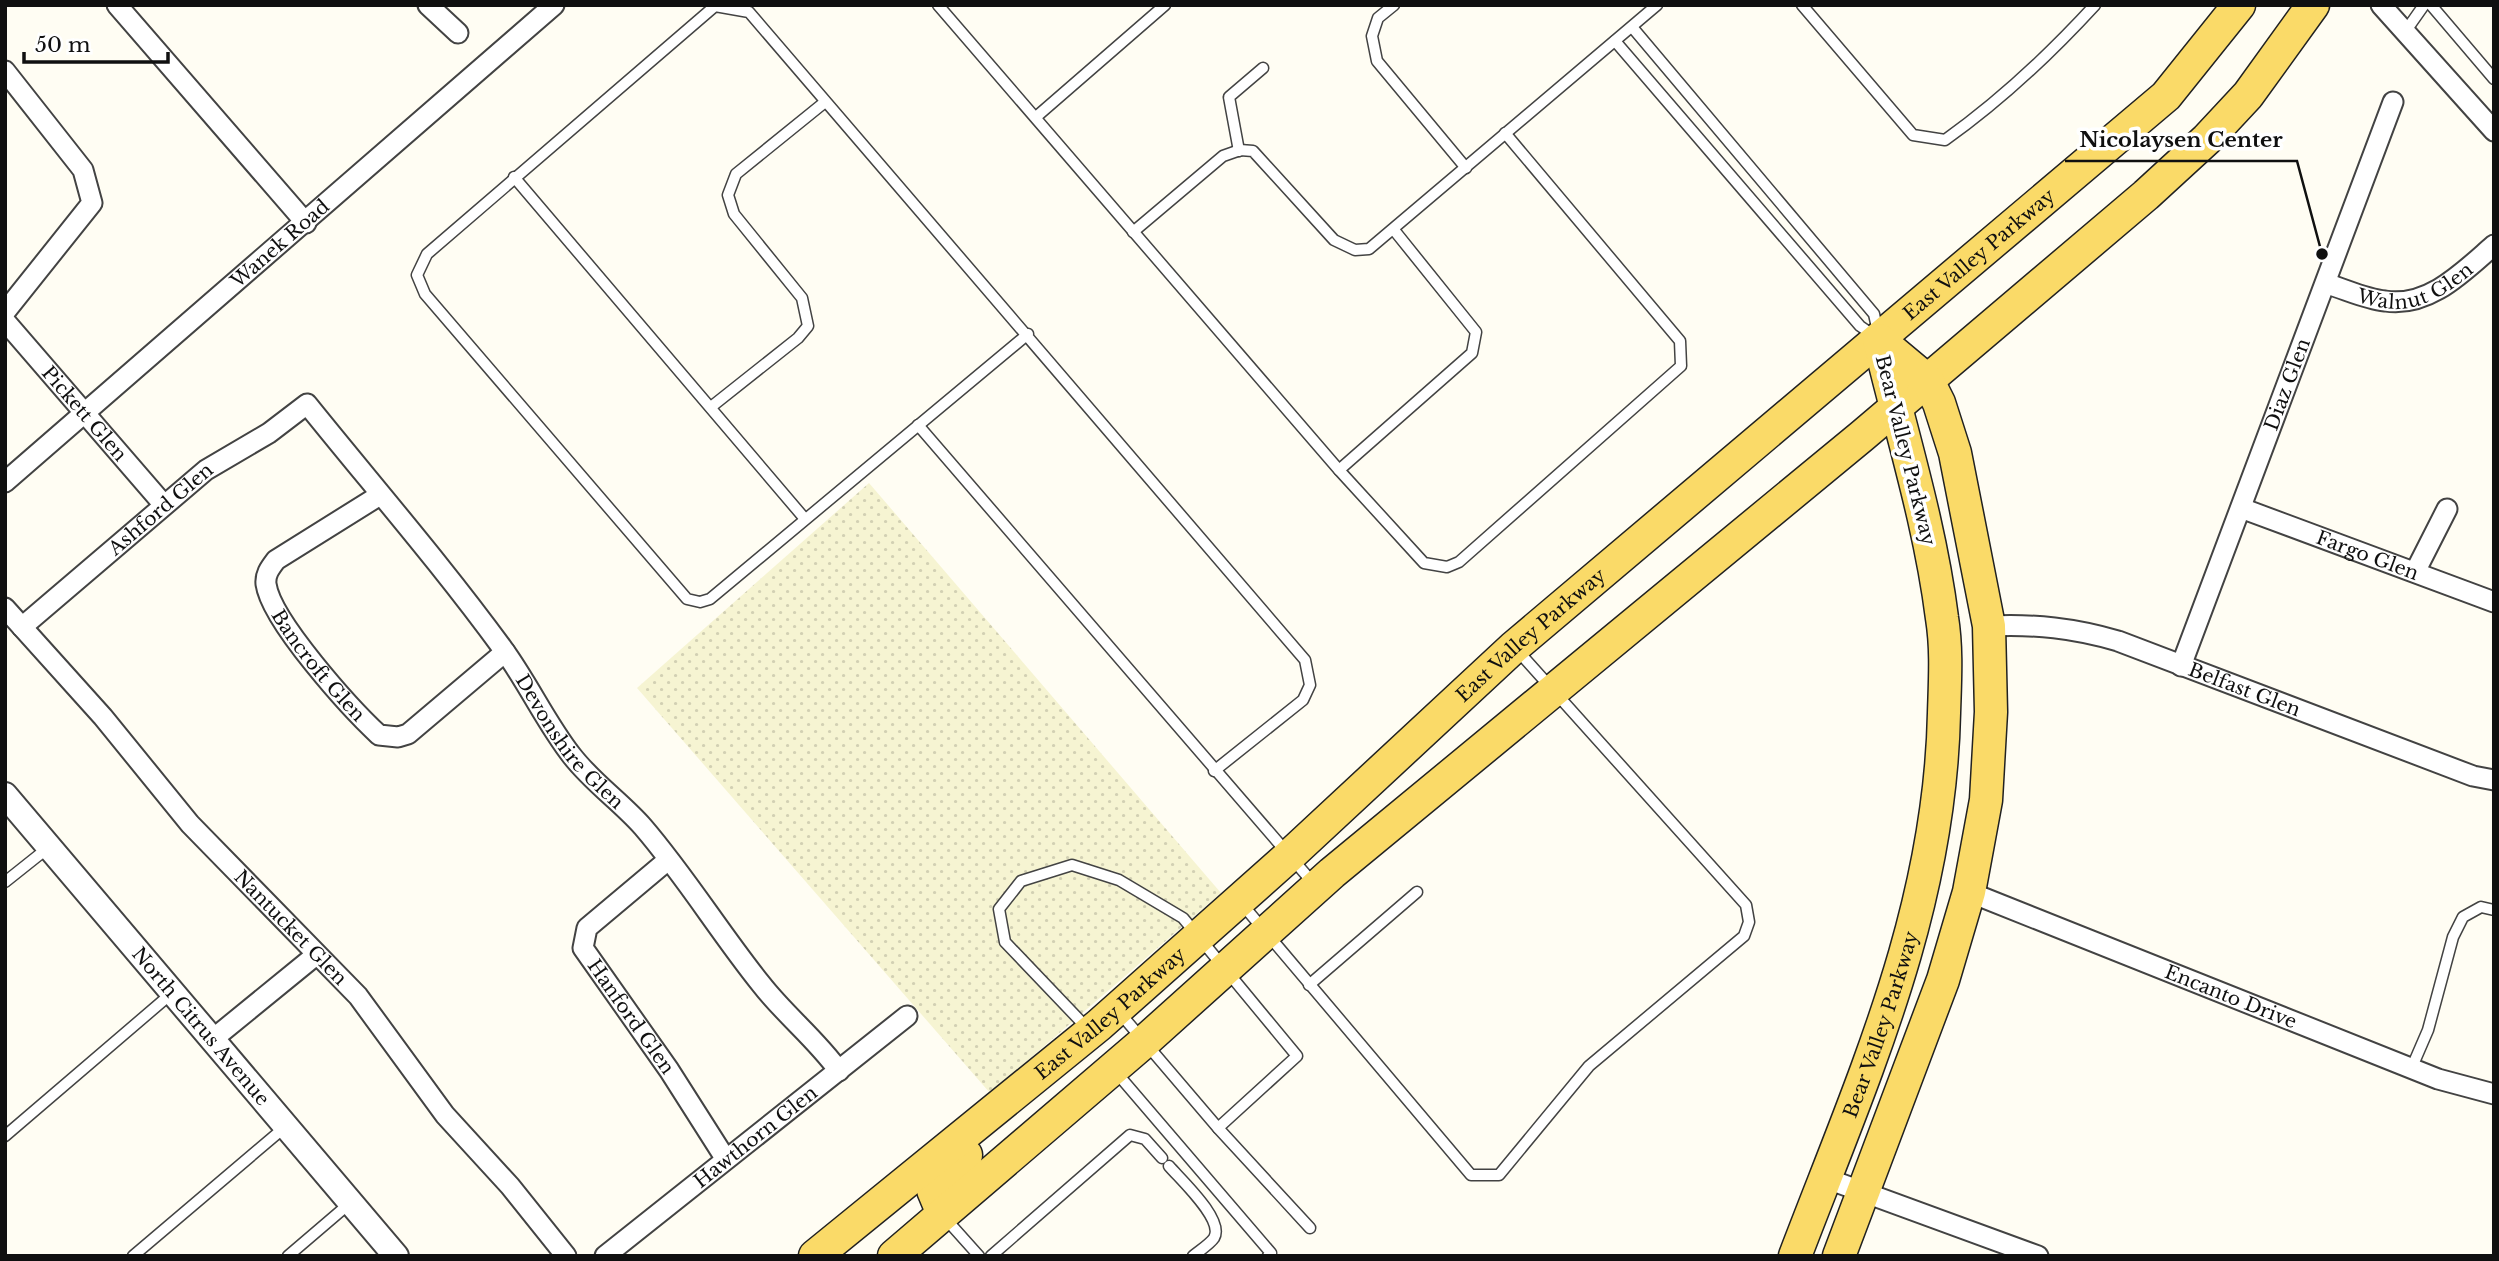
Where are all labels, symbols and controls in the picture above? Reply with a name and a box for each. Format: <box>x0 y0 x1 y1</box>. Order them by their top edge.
scale bar <box>24 21 168 65</box>
text: 50 m <box>35 32 91 58</box>
callout: Nicolaysen Center <box>2065 119 2297 161</box>
text: Nicolaysen Center <box>2079 127 2283 153</box>
street label: East Valley Parkway <box>1899 184 2059 325</box>
street label: Wanek Road <box>225 195 334 293</box>
street label: Walnut Glen <box>2354 258 2478 314</box>
street label: Diaz Glen <box>2260 335 2315 434</box>
street label: Bear Valley Parkway <box>1871 353 1940 548</box>
street label: Pickett Glen <box>37 361 132 466</box>
street label: Ashford Glen <box>103 458 218 561</box>
street label: Fargo Glen <box>2313 526 2422 585</box>
street label: East Valley Parkway <box>1452 564 1610 707</box>
street label: Bancroft Glen <box>266 605 370 726</box>
street label: Belfast Glen <box>2185 658 2304 721</box>
street label: Devonshire Glen <box>511 670 628 814</box>
street label: Nantucket Glen <box>229 866 352 990</box>
street label: Bear Valley Parkway <box>1839 929 1923 1121</box>
street label: North Citrus Avenue <box>127 943 274 1110</box>
street label: East Valley Parkway <box>1030 943 1190 1085</box>
street label: Hanford Glen <box>583 955 679 1079</box>
street label: Encanto Drive <box>2161 960 2300 1034</box>
street label: Hawthorn Glen <box>689 1081 822 1193</box>

